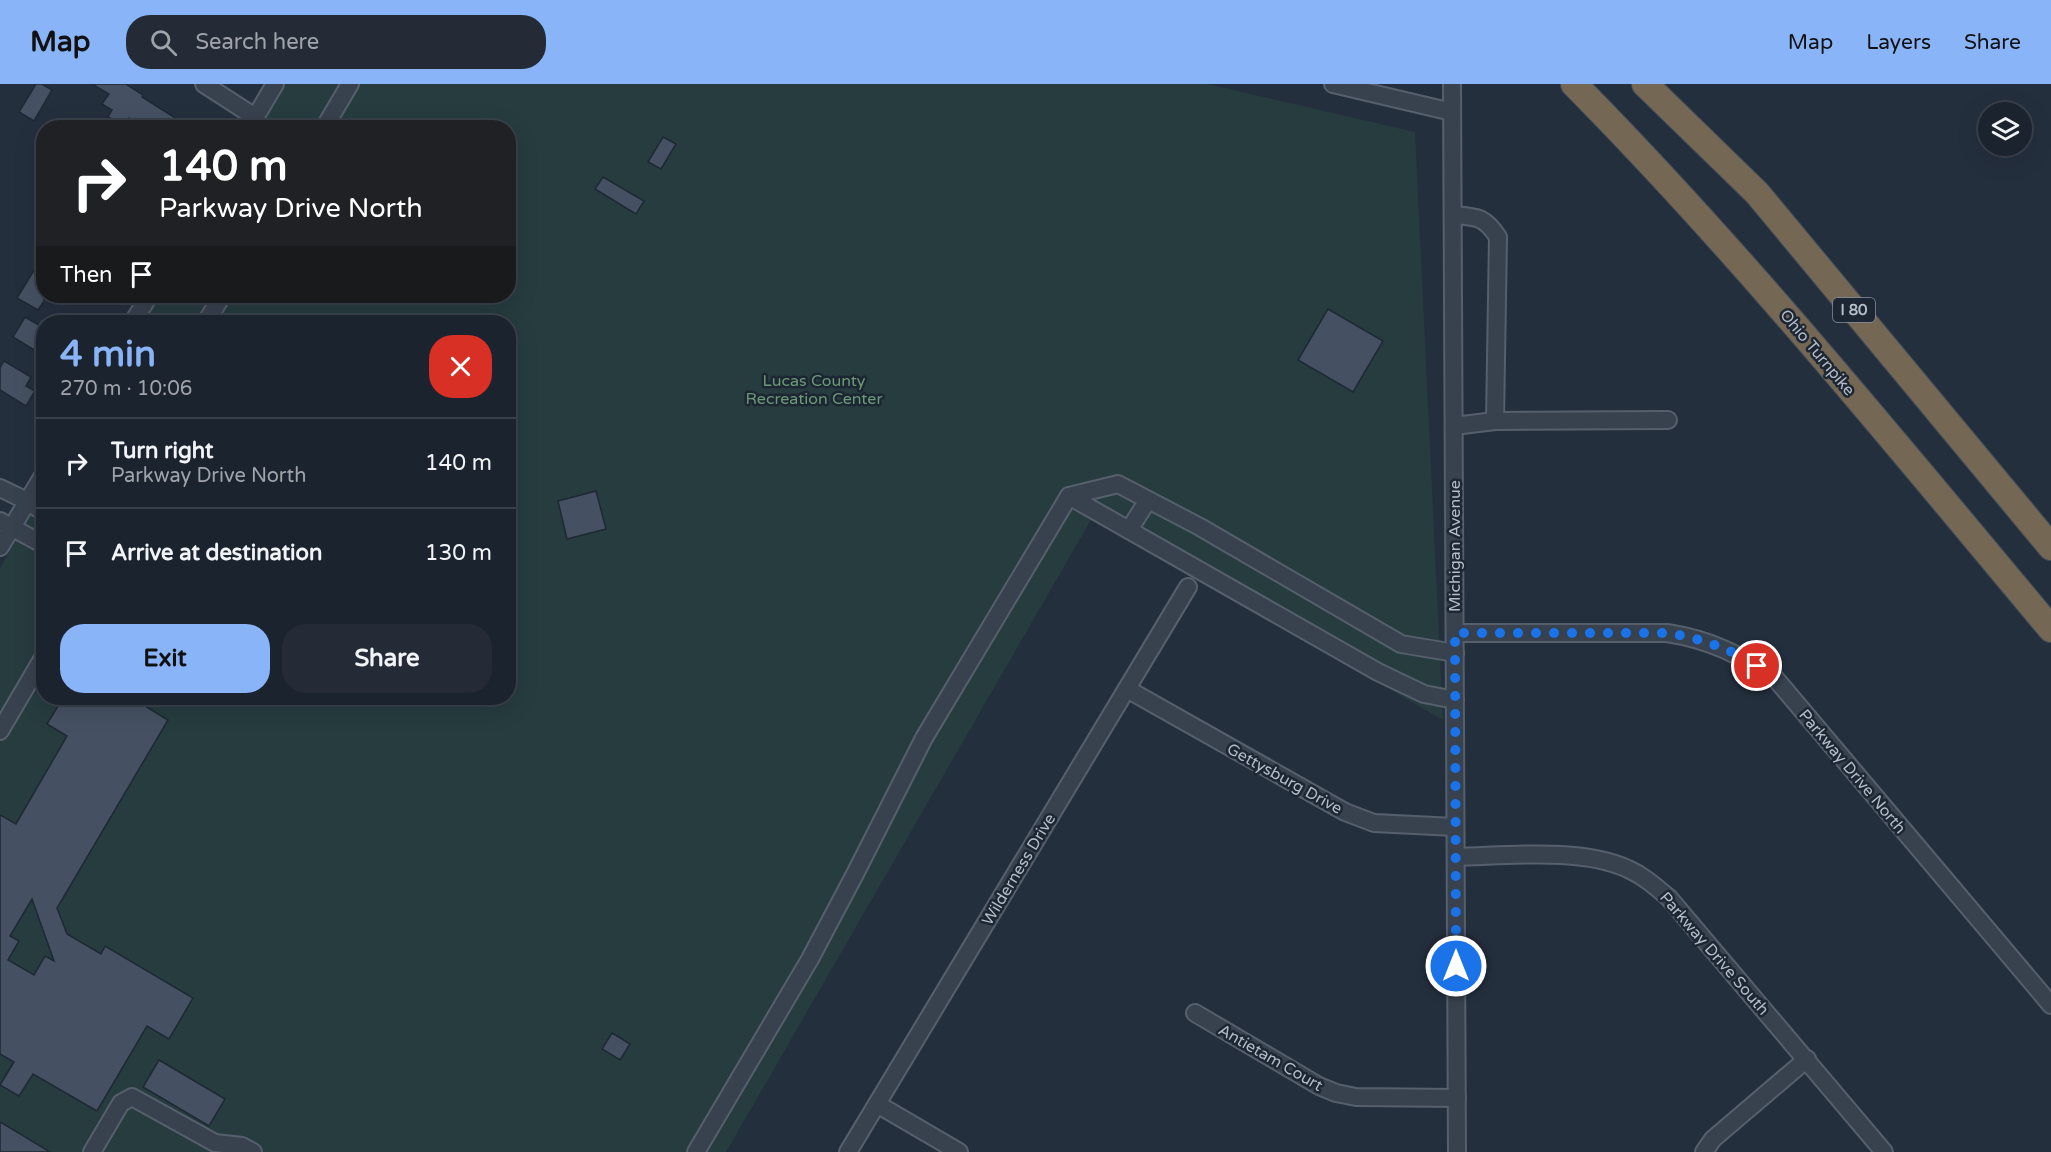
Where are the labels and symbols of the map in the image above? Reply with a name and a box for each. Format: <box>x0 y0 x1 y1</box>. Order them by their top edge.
road number: I 80 <box>1833 298 1875 322</box>
street label: Ohio Turnpike <box>1775 305 1859 400</box>
park label: Lucas County Recreation Center <box>745 371 883 409</box>
street label: Michigan Avenue <box>1445 480 1465 612</box>
pin <box>1731 640 1782 691</box>
street label: Parkway Drive North <box>1794 705 1910 838</box>
street label: Gettysburg Drive <box>1223 739 1346 819</box>
street label: Wilderness Drive <box>978 810 1060 929</box>
street label: Parkway Drive South <box>1655 888 1773 1020</box>
position arrow <box>1424 934 1488 998</box>
street label: Antietam Court <box>1215 1020 1326 1096</box>

